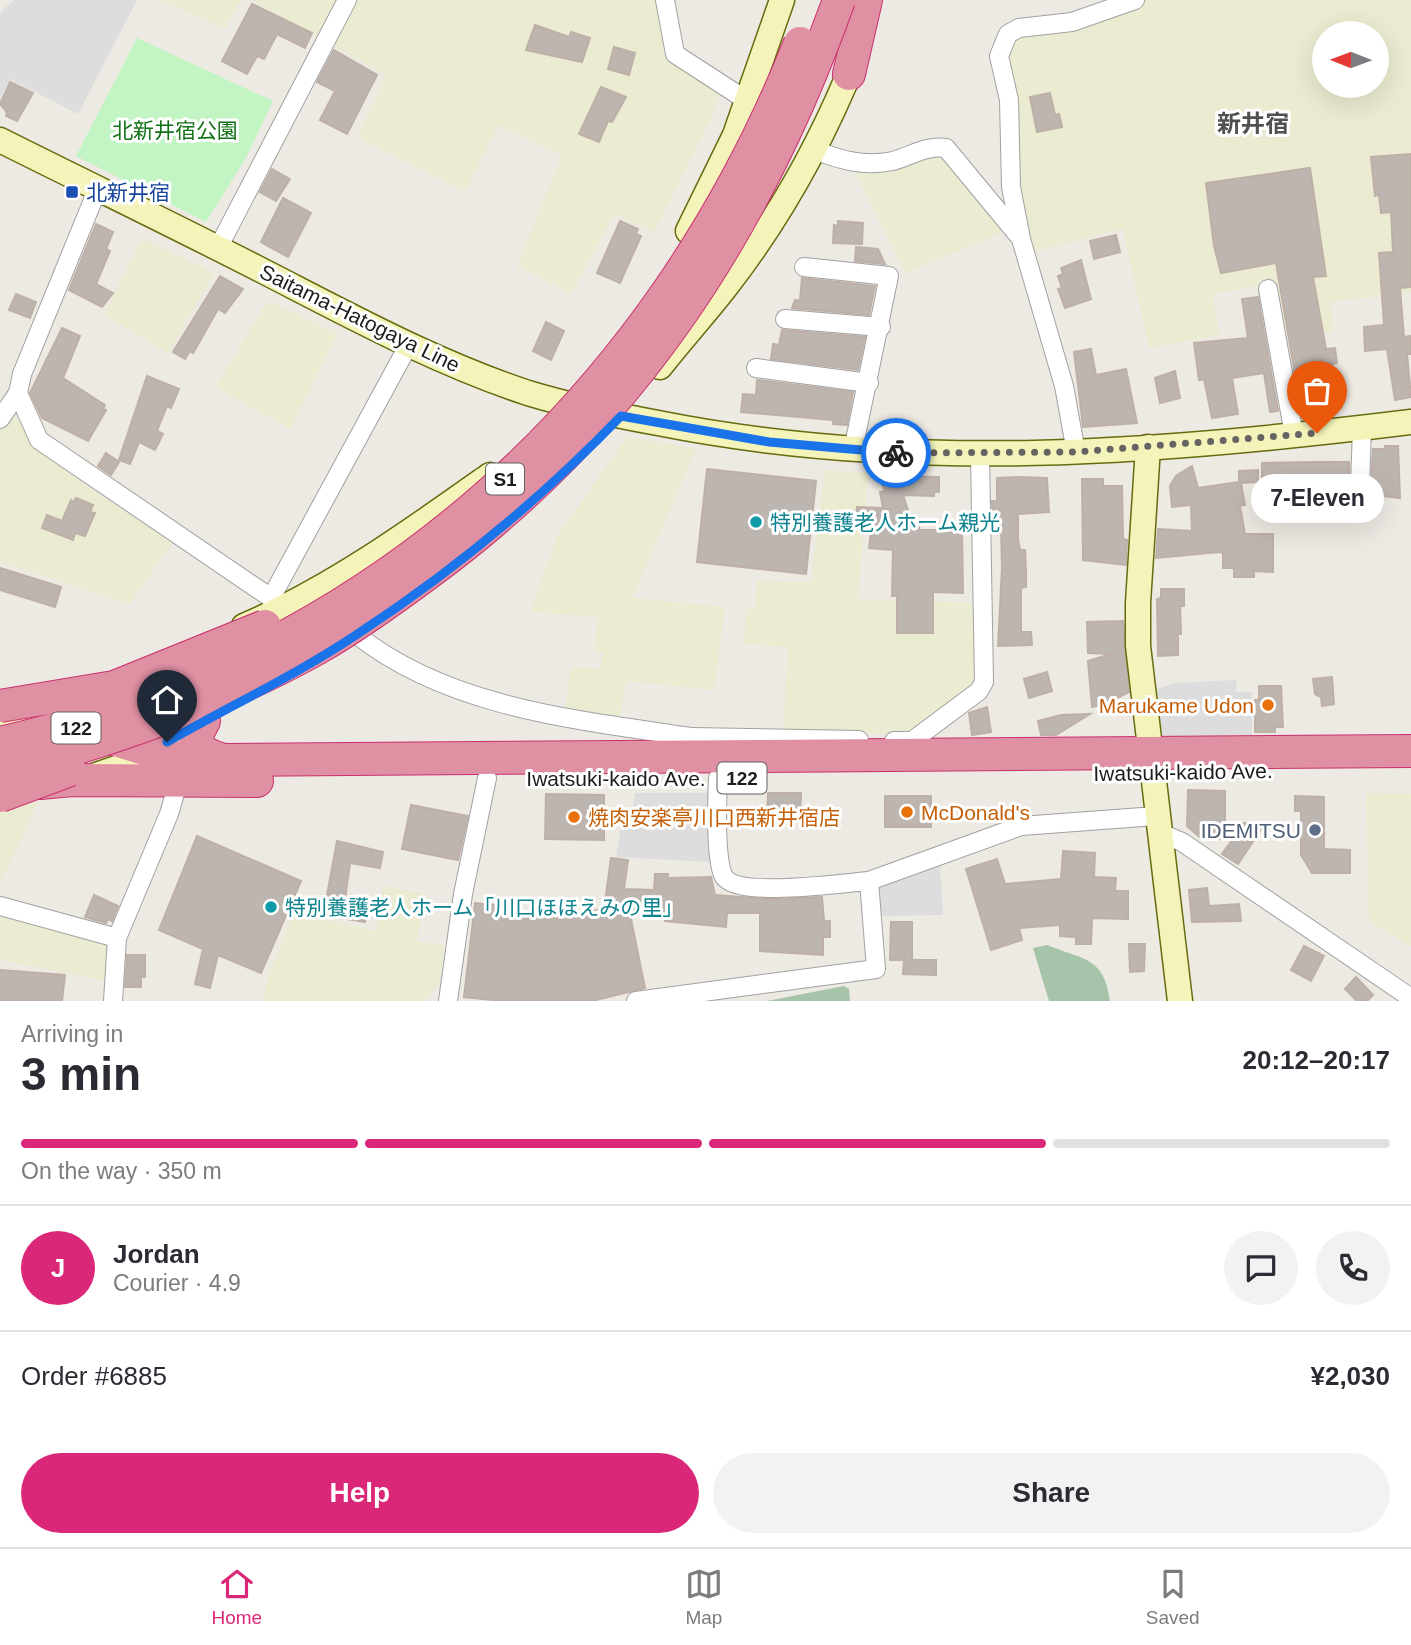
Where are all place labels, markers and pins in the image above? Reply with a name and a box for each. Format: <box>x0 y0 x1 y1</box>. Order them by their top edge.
place label: 北新井宿 <box>86 181 170 204</box>
marker: 北新井宿 <box>64 184 80 200</box>
pin <box>1287 361 1347 433</box>
callout: 7-Eleven <box>1250 475 1384 524</box>
place label: 特別養護老人ホーム親光 <box>770 511 1000 534</box>
marker: 特別養護老人ホーム親光 <box>748 514 764 530</box>
pin <box>137 670 197 742</box>
place label: Marukame Udon <box>1099 694 1254 717</box>
marker: Marukame Udon <box>1260 697 1276 713</box>
place label: McDonald's <box>921 801 1030 824</box>
marker: McDonald's <box>899 804 915 820</box>
place label: 焼肉安楽亭川口西新井宿店 <box>588 806 840 829</box>
marker: 焼肉安楽亭川口西新井宿店 <box>566 809 582 825</box>
place label: IDEMITSU <box>1201 819 1301 842</box>
marker: IDEMITSU <box>1307 822 1323 838</box>
place label: 特別養護老人ホーム「川口ほほえみの里」 <box>285 896 683 919</box>
marker: 特別養護老人ホーム「川口ほほえみの里」 <box>263 899 279 915</box>

